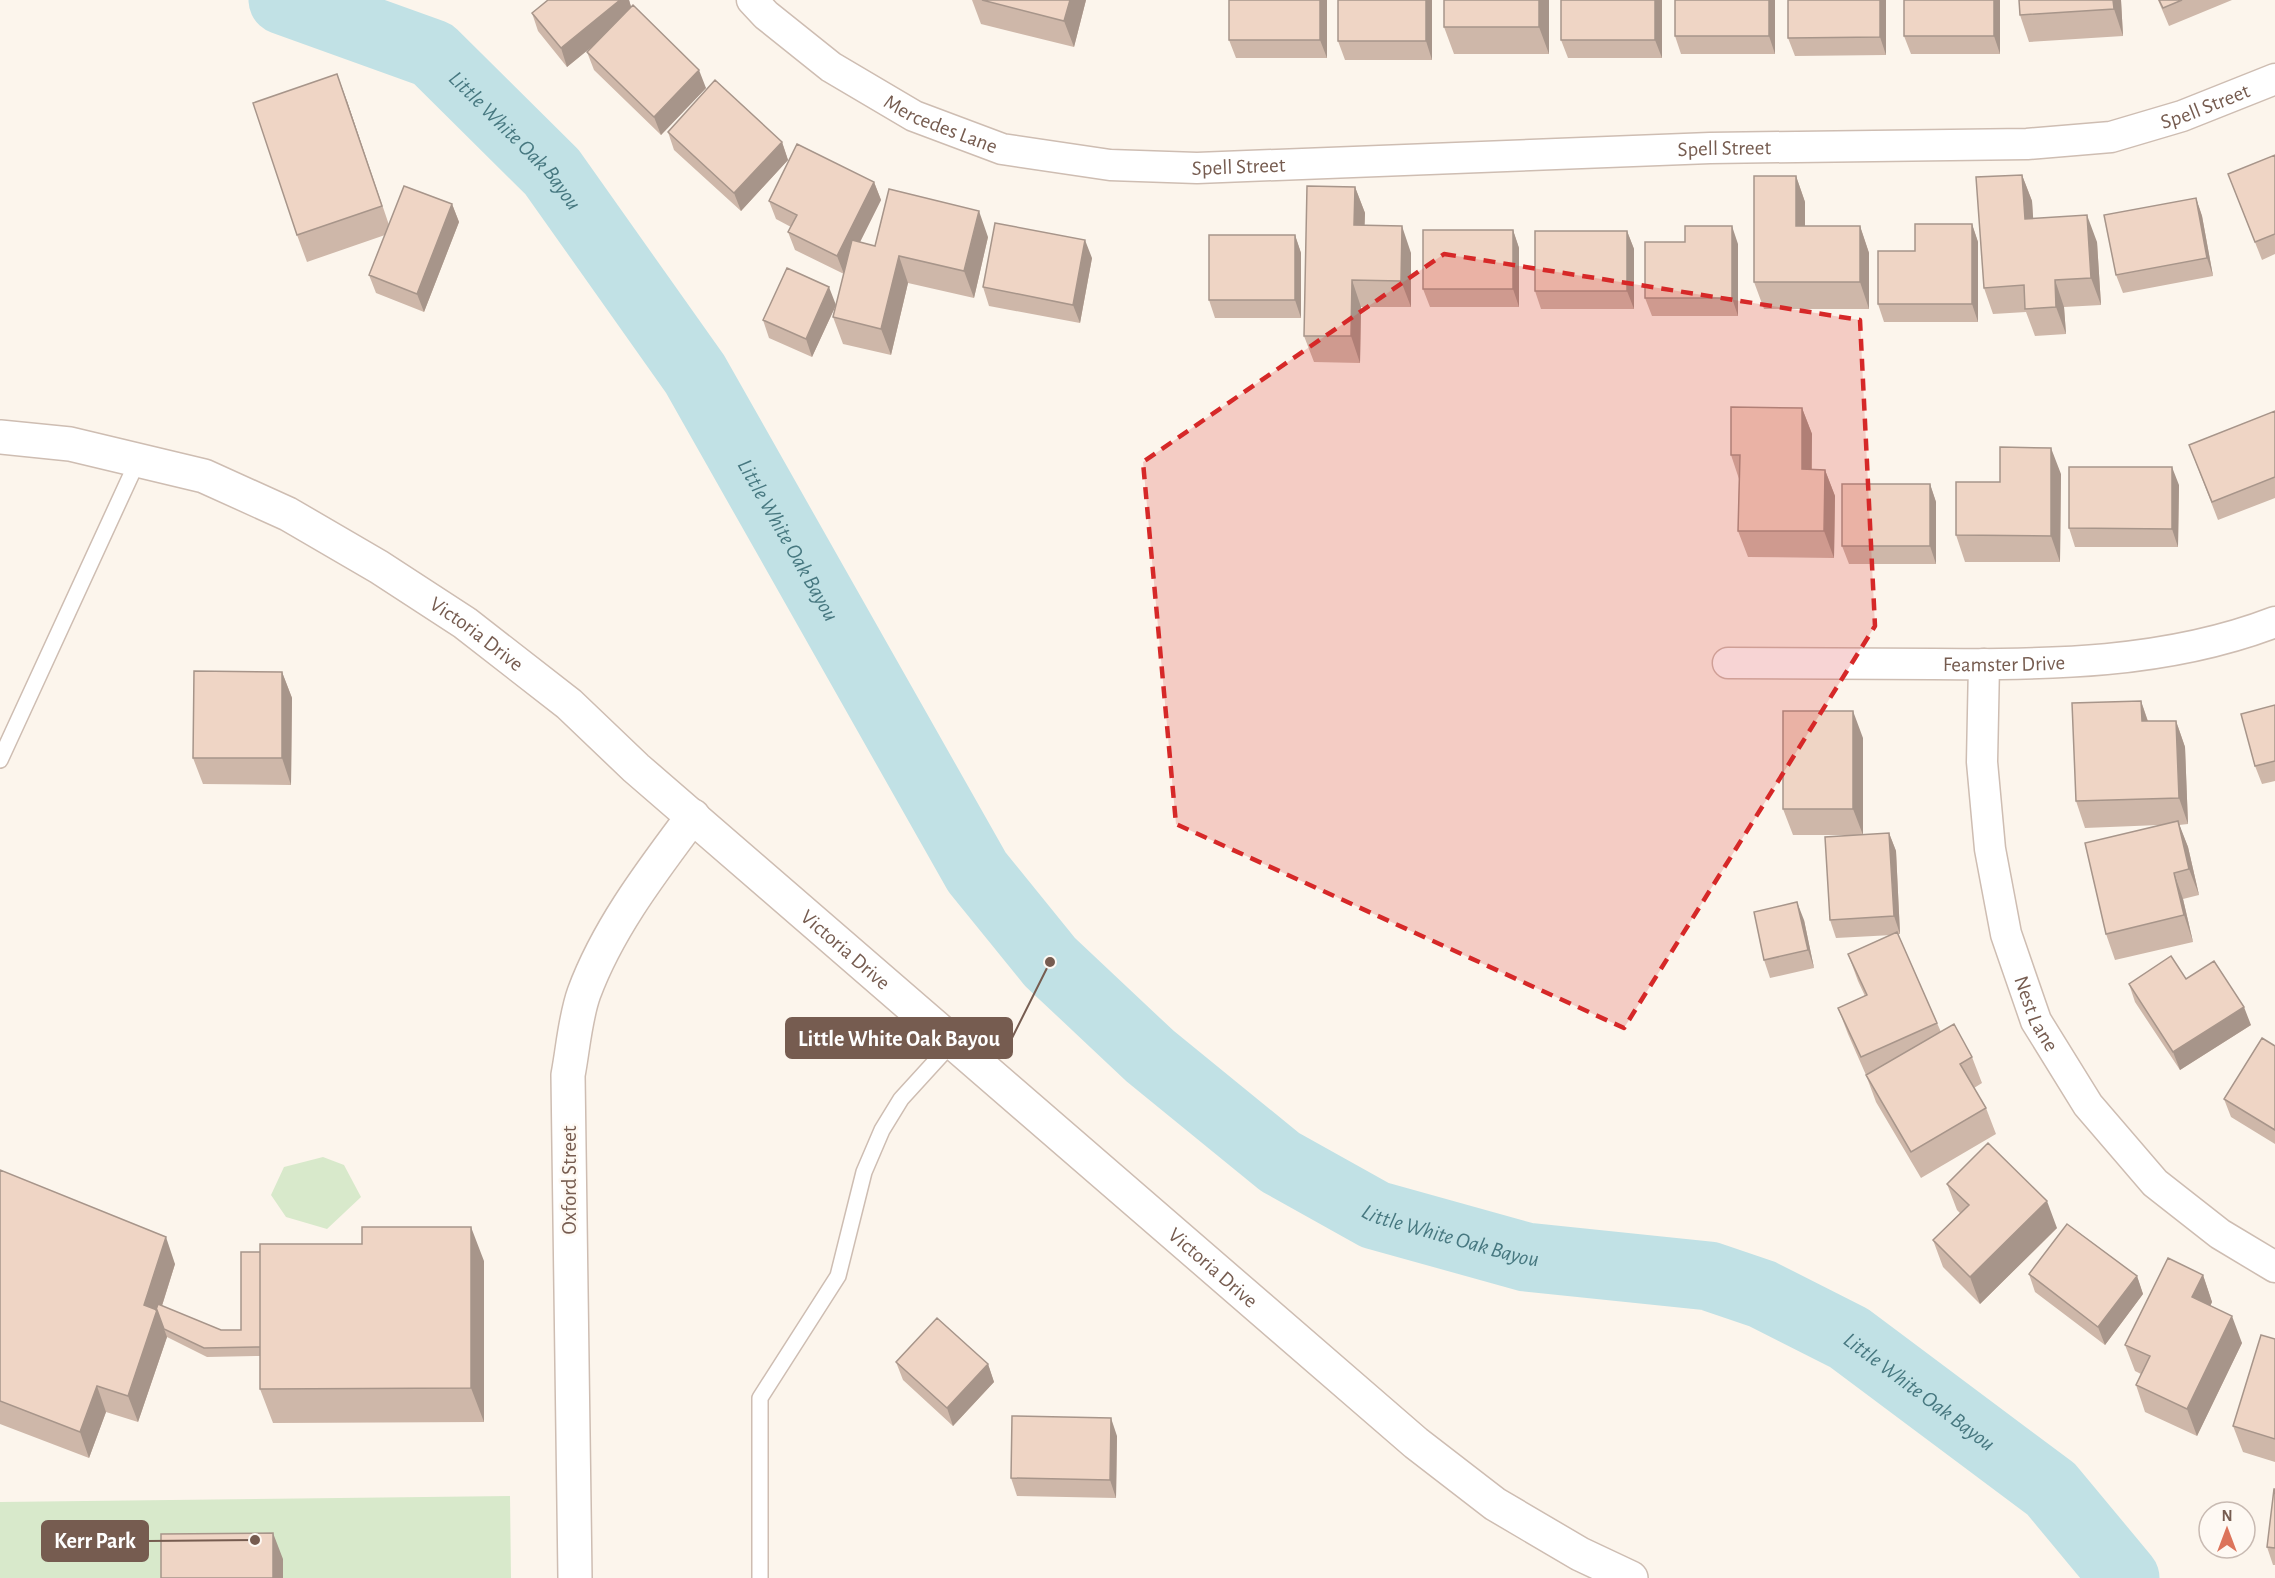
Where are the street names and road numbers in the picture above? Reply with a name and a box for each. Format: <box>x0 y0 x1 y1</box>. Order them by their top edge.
street label: Spell Street <box>2158 80 2253 133</box>
street label: Mercedes Lane <box>880 91 1000 157</box>
street label: Spell Street <box>1677 137 1771 160</box>
street label: Spell Street <box>1191 155 1286 179</box>
street label: Victoria Drive <box>426 593 527 675</box>
street label: Feamster Drive <box>1943 652 2066 675</box>
street label: Victoria Drive <box>797 906 894 994</box>
street label: Nest Lane <box>2010 973 2062 1055</box>
street label: Oxford Street <box>559 1125 580 1235</box>
street label: Victoria Drive <box>1164 1224 1261 1312</box>

